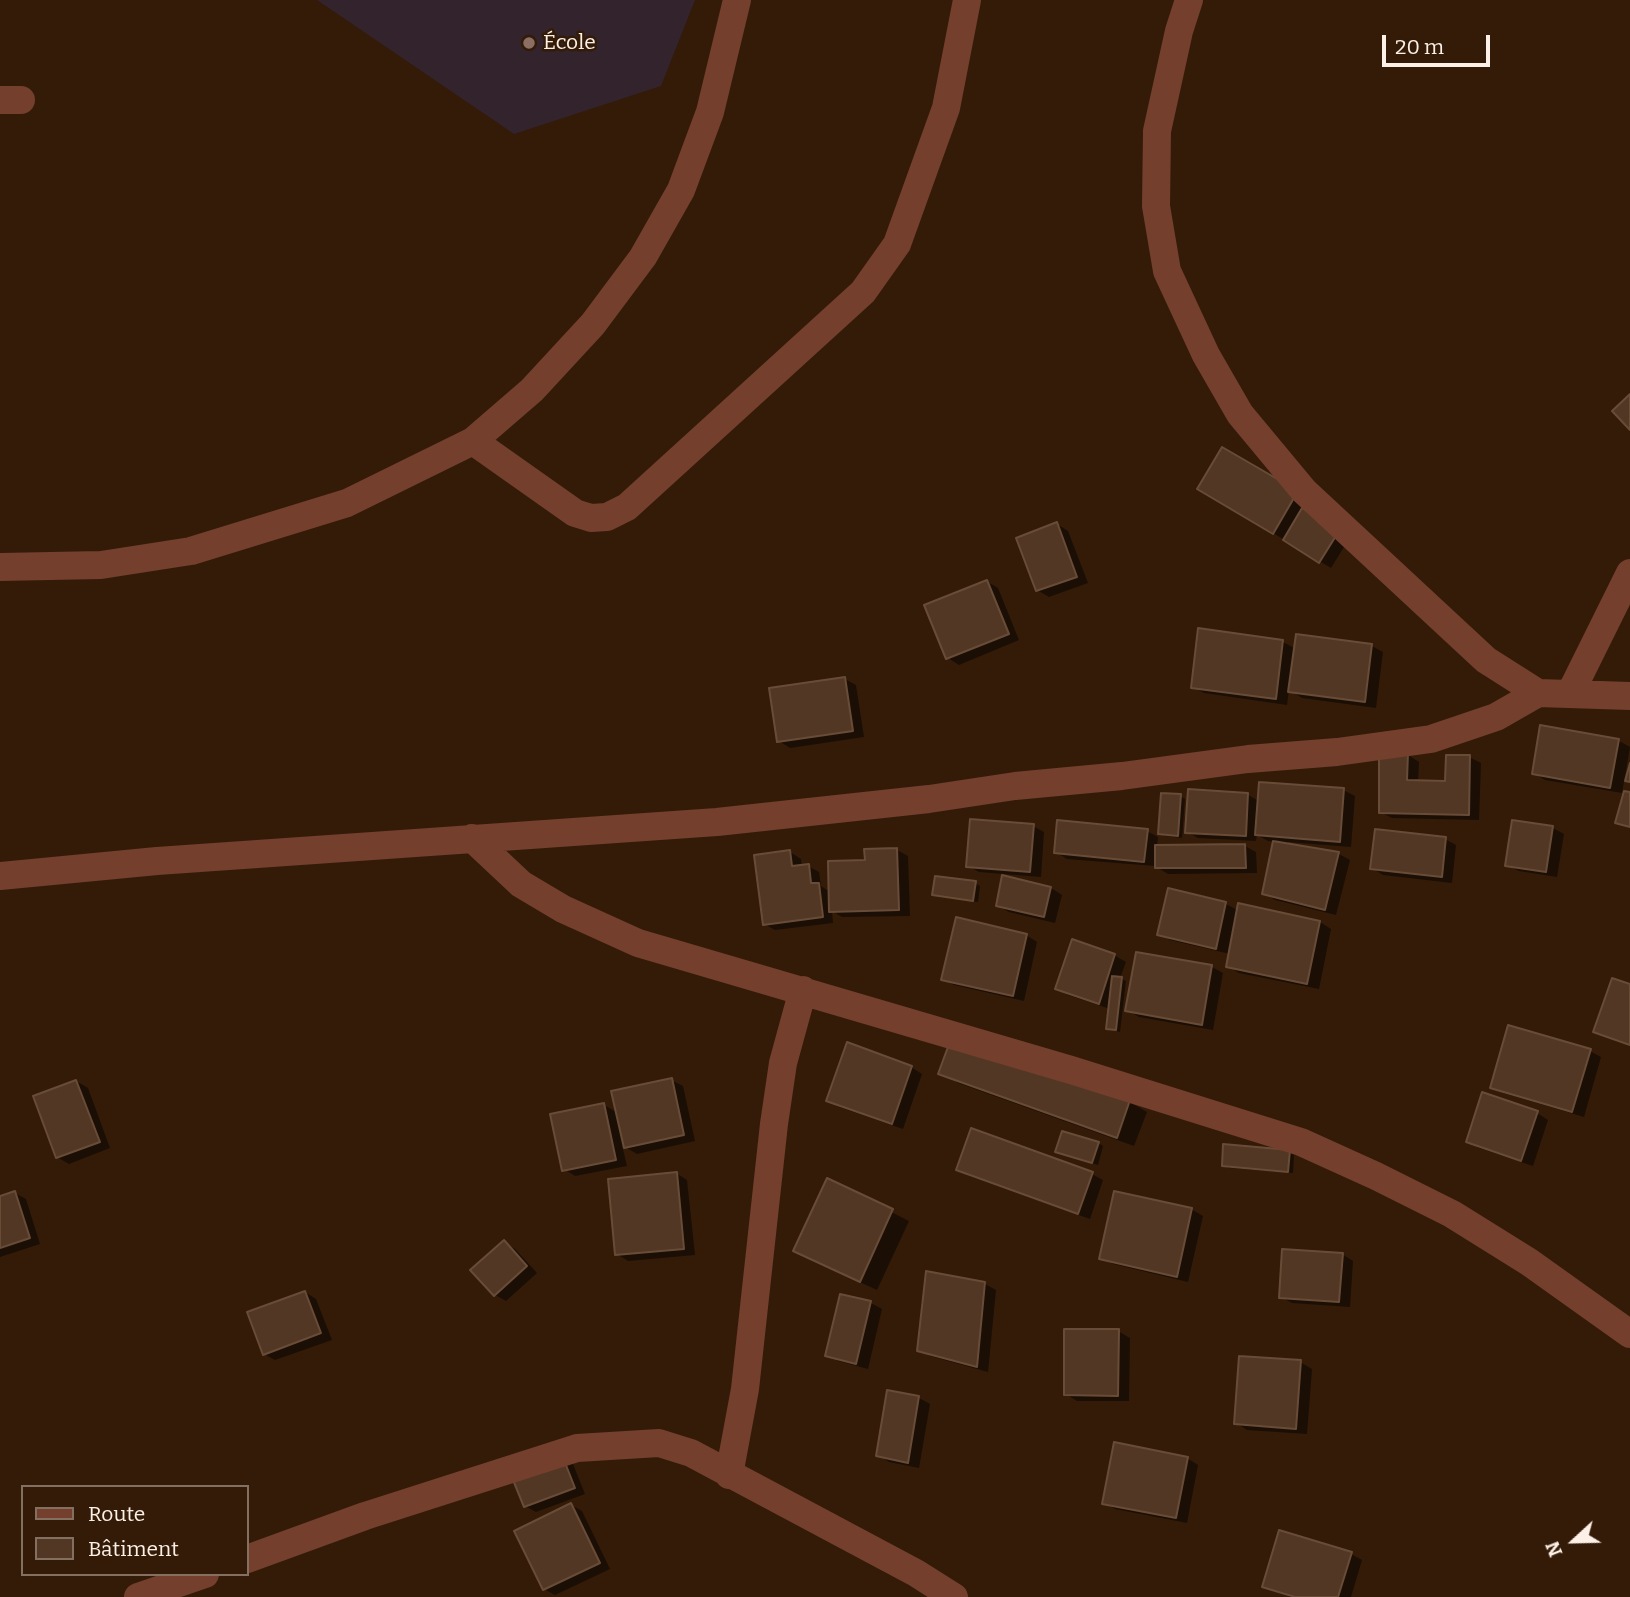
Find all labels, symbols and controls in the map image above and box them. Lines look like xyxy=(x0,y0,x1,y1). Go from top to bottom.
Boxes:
scale bar xyxy=(1385,21,1494,65)
place label: École xyxy=(543,30,596,56)
text: 20 m xyxy=(1395,34,1444,60)
marker: École xyxy=(521,35,537,51)
legend xyxy=(21,1485,248,1576)
text: Route xyxy=(88,1501,145,1527)
north arrow xyxy=(1539,1506,1609,1576)
text: Bâtiment xyxy=(88,1536,179,1562)
text: N xyxy=(1541,1538,1567,1560)

